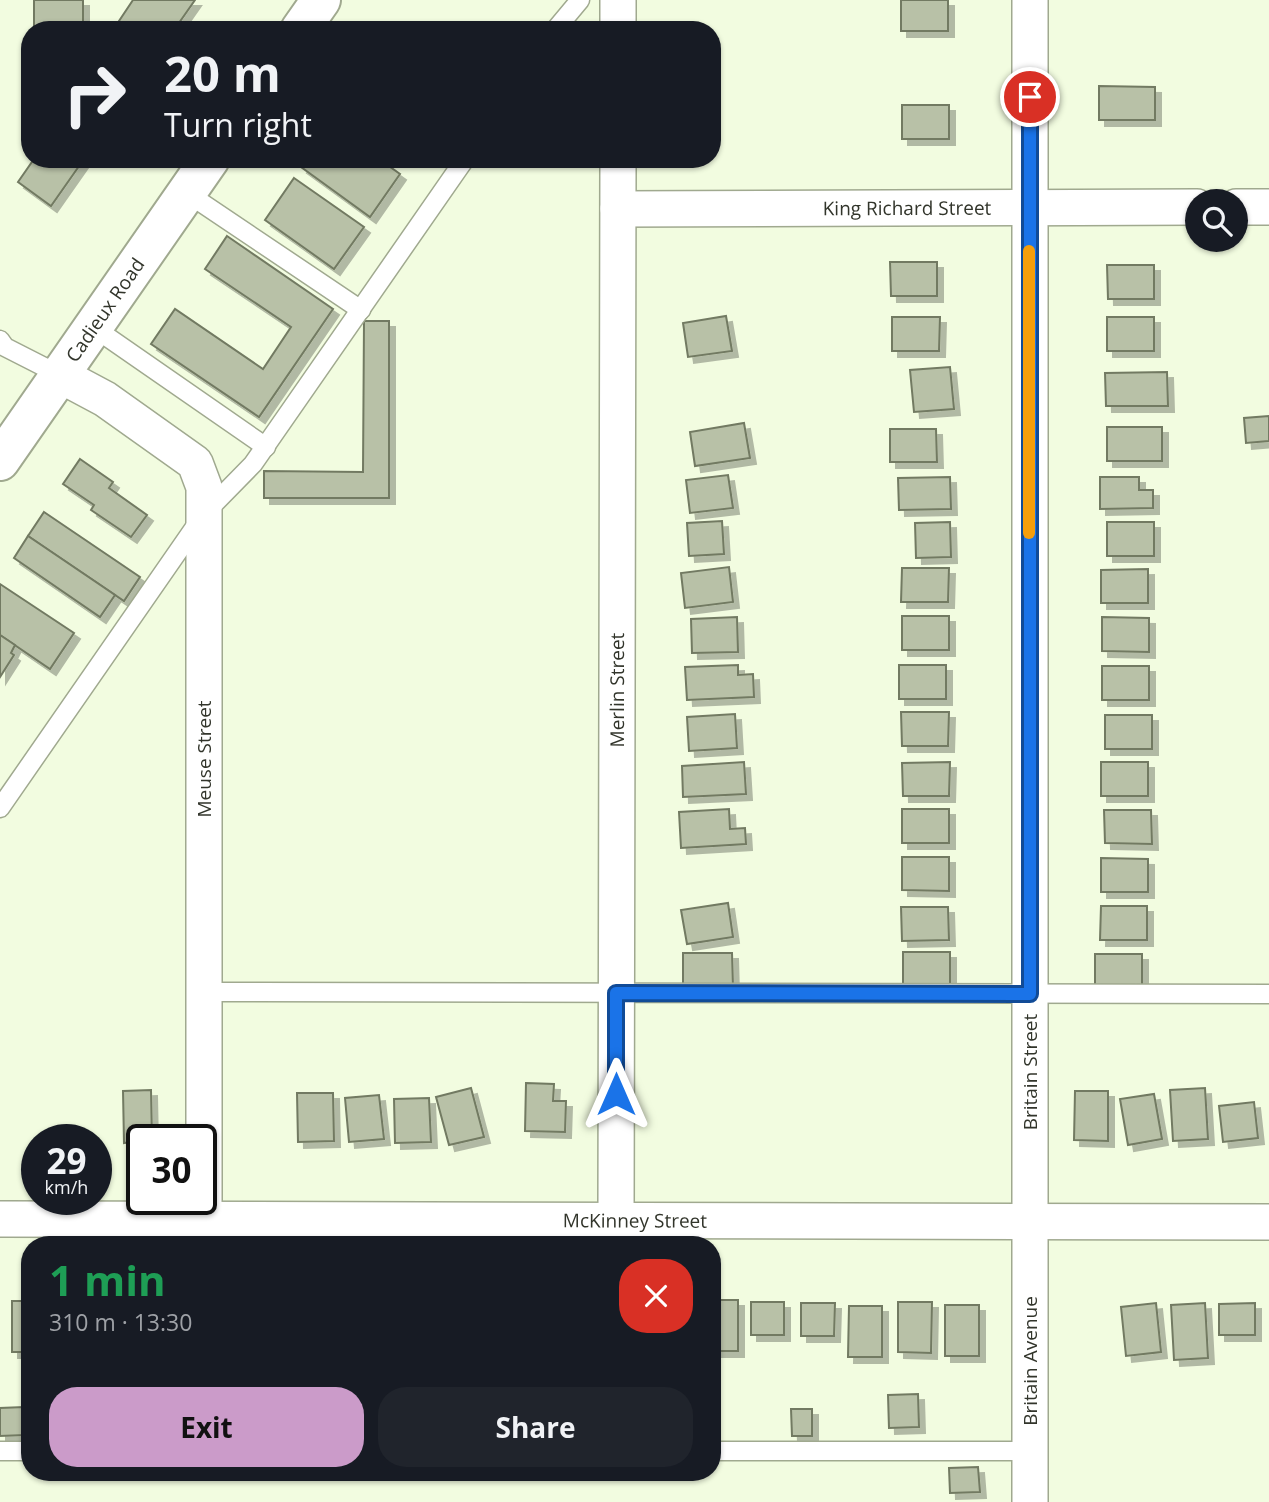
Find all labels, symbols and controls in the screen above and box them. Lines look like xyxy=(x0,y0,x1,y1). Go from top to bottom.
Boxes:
text: 20 m xyxy=(164,40,281,106)
icon: right xyxy=(49,49,140,140)
pin xyxy=(1000,67,1060,127)
icon: arrive xyxy=(1011,78,1049,116)
text: Turn right xyxy=(164,103,312,146)
map controls xyxy=(1185,189,1248,252)
button: search xyxy=(1185,189,1248,252)
street label: King Richard Street xyxy=(823,195,992,221)
street label: Cadieux Road xyxy=(60,253,150,367)
street label: Merlin Street xyxy=(604,632,630,747)
street label: Meuse Street xyxy=(191,700,217,818)
street label: Britain Street xyxy=(1017,1013,1043,1130)
position arrow xyxy=(579,1057,653,1131)
speed limit sign: 30 xyxy=(126,1124,217,1215)
text: 29 xyxy=(46,1137,87,1184)
text: km/h xyxy=(45,1175,88,1199)
street label: McKinney Street xyxy=(563,1207,707,1234)
text: 1 min xyxy=(49,1251,166,1308)
button: close xyxy=(619,1259,693,1333)
street label: Britain Avenue xyxy=(1017,1296,1043,1426)
text: 310 m · 13:30 xyxy=(49,1306,192,1338)
button: Exit xyxy=(49,1387,364,1467)
button: Share xyxy=(378,1387,693,1467)

